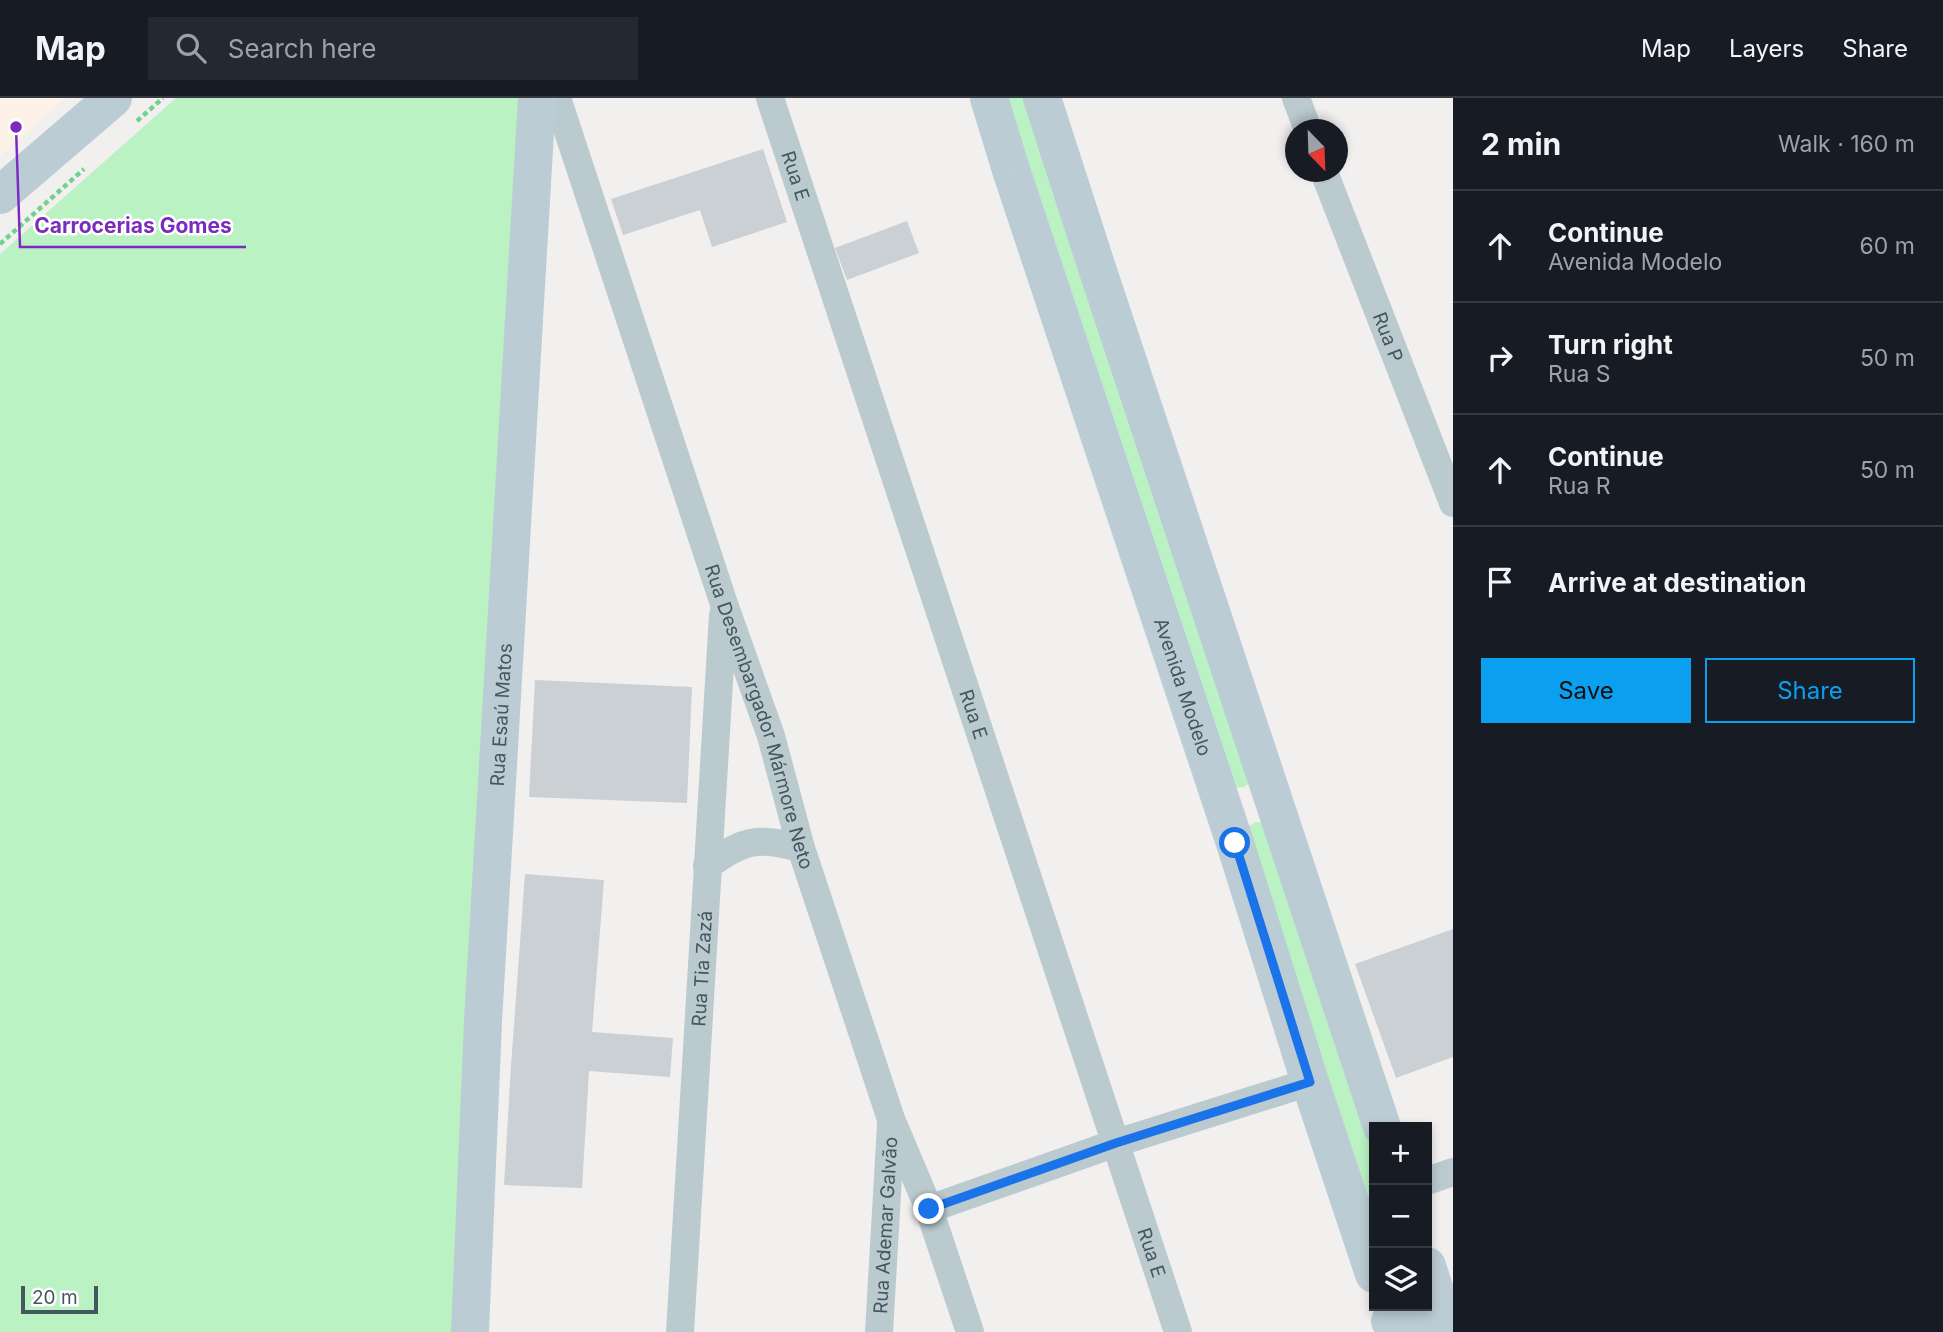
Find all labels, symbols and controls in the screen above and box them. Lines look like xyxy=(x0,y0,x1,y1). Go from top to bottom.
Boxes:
search box xyxy=(148,17,638,80)
text: Map xyxy=(35,28,106,68)
icon: search xyxy=(172,29,210,67)
text: Search here xyxy=(228,33,376,64)
text: Map xyxy=(1641,34,1691,63)
text: Layers xyxy=(1729,34,1804,63)
text: Share xyxy=(1842,34,1908,63)
north arrow xyxy=(1285,119,1348,182)
text: 2 min xyxy=(1481,126,1561,162)
text: Walk · 160 m xyxy=(1778,130,1915,158)
street label: Rua E xyxy=(776,148,814,204)
callout: Carrocerias Gomes xyxy=(20,205,246,247)
text: Carrocerias Gomes xyxy=(34,213,232,238)
text: Continue xyxy=(1548,217,1664,248)
icon: ahead xyxy=(1481,227,1519,265)
text: 60 m xyxy=(1860,232,1915,260)
text: Avenida Modelo xyxy=(1548,248,1722,276)
street label: Rua P xyxy=(1368,309,1408,365)
text: Turn right xyxy=(1548,329,1673,360)
icon: right xyxy=(1481,339,1519,377)
text: 50 m xyxy=(1860,344,1915,372)
text: Rua S xyxy=(1548,360,1611,388)
text: Continue xyxy=(1548,441,1664,472)
icon: ahead xyxy=(1481,451,1519,489)
text: 50 m xyxy=(1860,456,1915,484)
text: Rua R xyxy=(1548,472,1611,500)
street label: Rua Desembargador Mármore Neto xyxy=(700,561,818,872)
icon: arrive xyxy=(1481,563,1519,601)
text: Arrive at destination xyxy=(1548,567,1807,598)
street label: Avenida Modelo xyxy=(1149,615,1216,759)
street label: Rua Esaú Matos xyxy=(486,643,517,787)
button: Save xyxy=(1481,658,1691,723)
button: Share xyxy=(1705,658,1915,723)
street label: Rua E xyxy=(954,687,992,742)
route start xyxy=(1219,827,1250,858)
street label: Rua Tia Zazá xyxy=(687,910,717,1027)
map controls xyxy=(1369,1122,1432,1311)
button: + xyxy=(1369,1122,1432,1185)
street label: Rua Ademar Galvão xyxy=(869,1136,902,1314)
button: − xyxy=(1369,1185,1432,1248)
route end xyxy=(913,1193,944,1224)
street label: Rua E xyxy=(1132,1225,1170,1280)
button: layers xyxy=(1369,1248,1432,1311)
scale bar xyxy=(21,1283,98,1315)
text: 20 m xyxy=(32,1286,78,1309)

